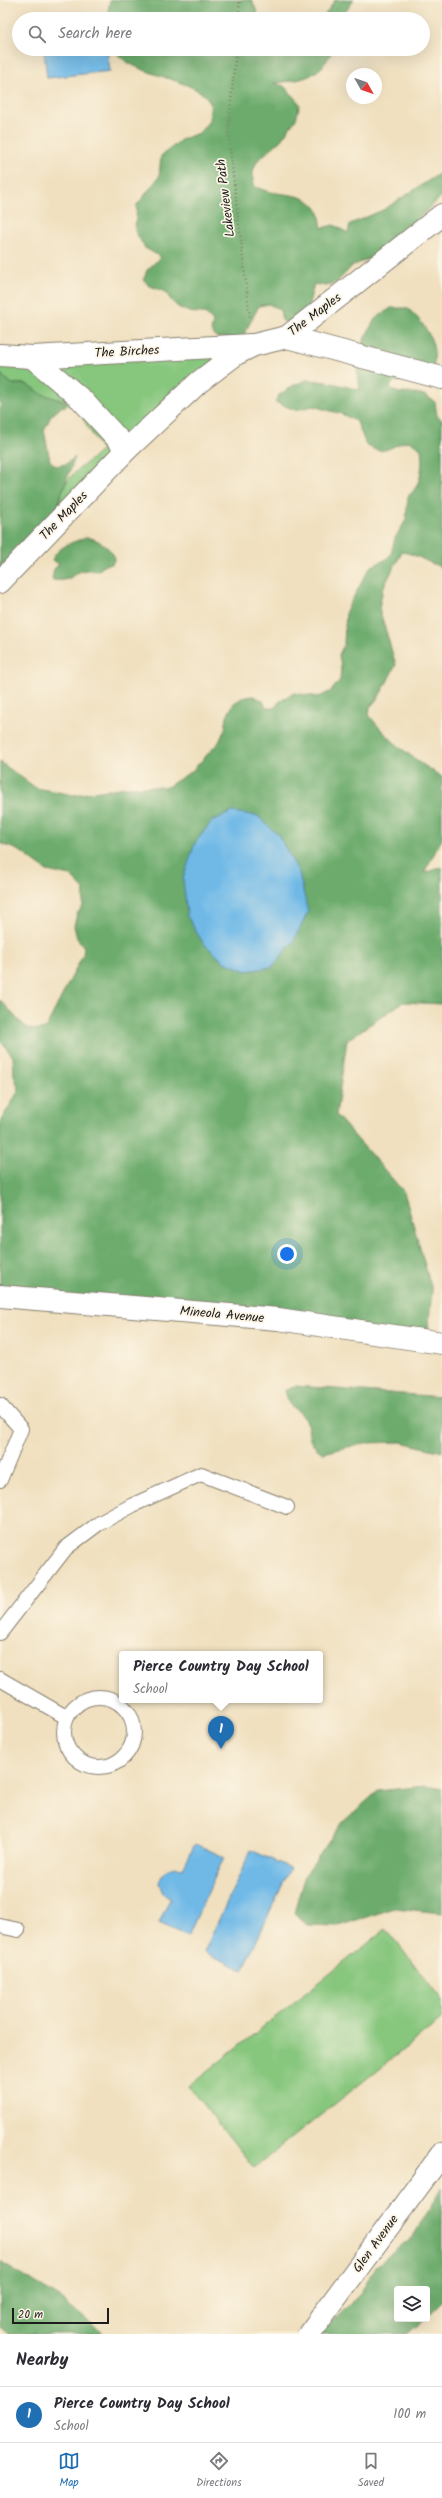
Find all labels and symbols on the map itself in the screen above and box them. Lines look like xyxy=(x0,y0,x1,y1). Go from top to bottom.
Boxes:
north arrow xyxy=(346,68,382,104)
street label: Lakeview Path xyxy=(211,158,241,238)
street label: The Maples xyxy=(284,288,346,342)
street label: The Birches xyxy=(94,340,160,364)
street label: The Maples xyxy=(35,486,93,546)
your location xyxy=(277,1244,297,1264)
street label: Mineola Avenue xyxy=(179,1301,265,1329)
pin: 1 xyxy=(208,1716,234,1749)
street label: Glen Avenue xyxy=(348,2210,404,2277)
scale bar xyxy=(12,2306,109,2325)

